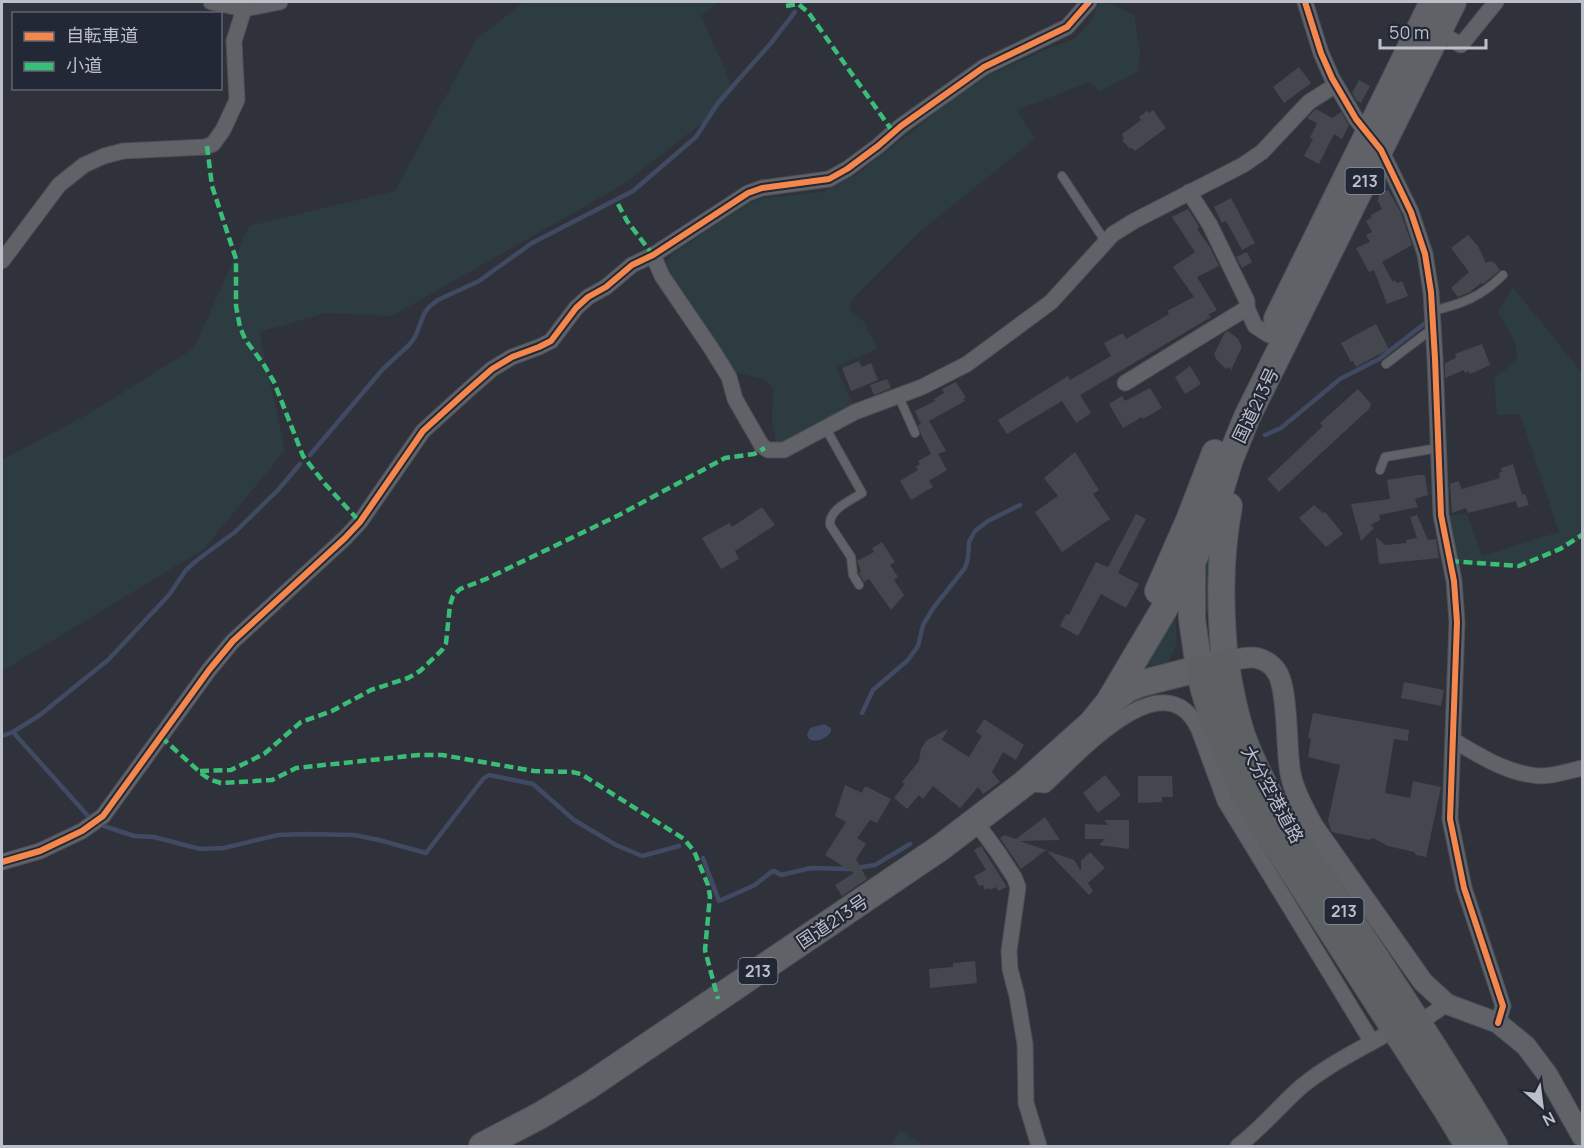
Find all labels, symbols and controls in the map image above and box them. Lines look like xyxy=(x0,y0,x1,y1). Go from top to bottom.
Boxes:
legend xyxy=(12,12,222,90)
scale bar xyxy=(1380,12,1486,50)
text: 50 m xyxy=(1389,20,1429,44)
text: 自転車道 xyxy=(66,23,138,47)
text: 小道 xyxy=(66,53,102,77)
road number: 213 xyxy=(1346,168,1384,194)
street label: 国道213号 xyxy=(1226,363,1284,447)
street label: 大分空港道路 xyxy=(1236,741,1310,847)
street label: 国道213号 xyxy=(792,888,872,954)
road number: 213 xyxy=(1324,898,1364,924)
road number: 213 xyxy=(738,958,777,984)
north arrow xyxy=(1512,1076,1572,1136)
text: N xyxy=(1539,1107,1559,1132)

